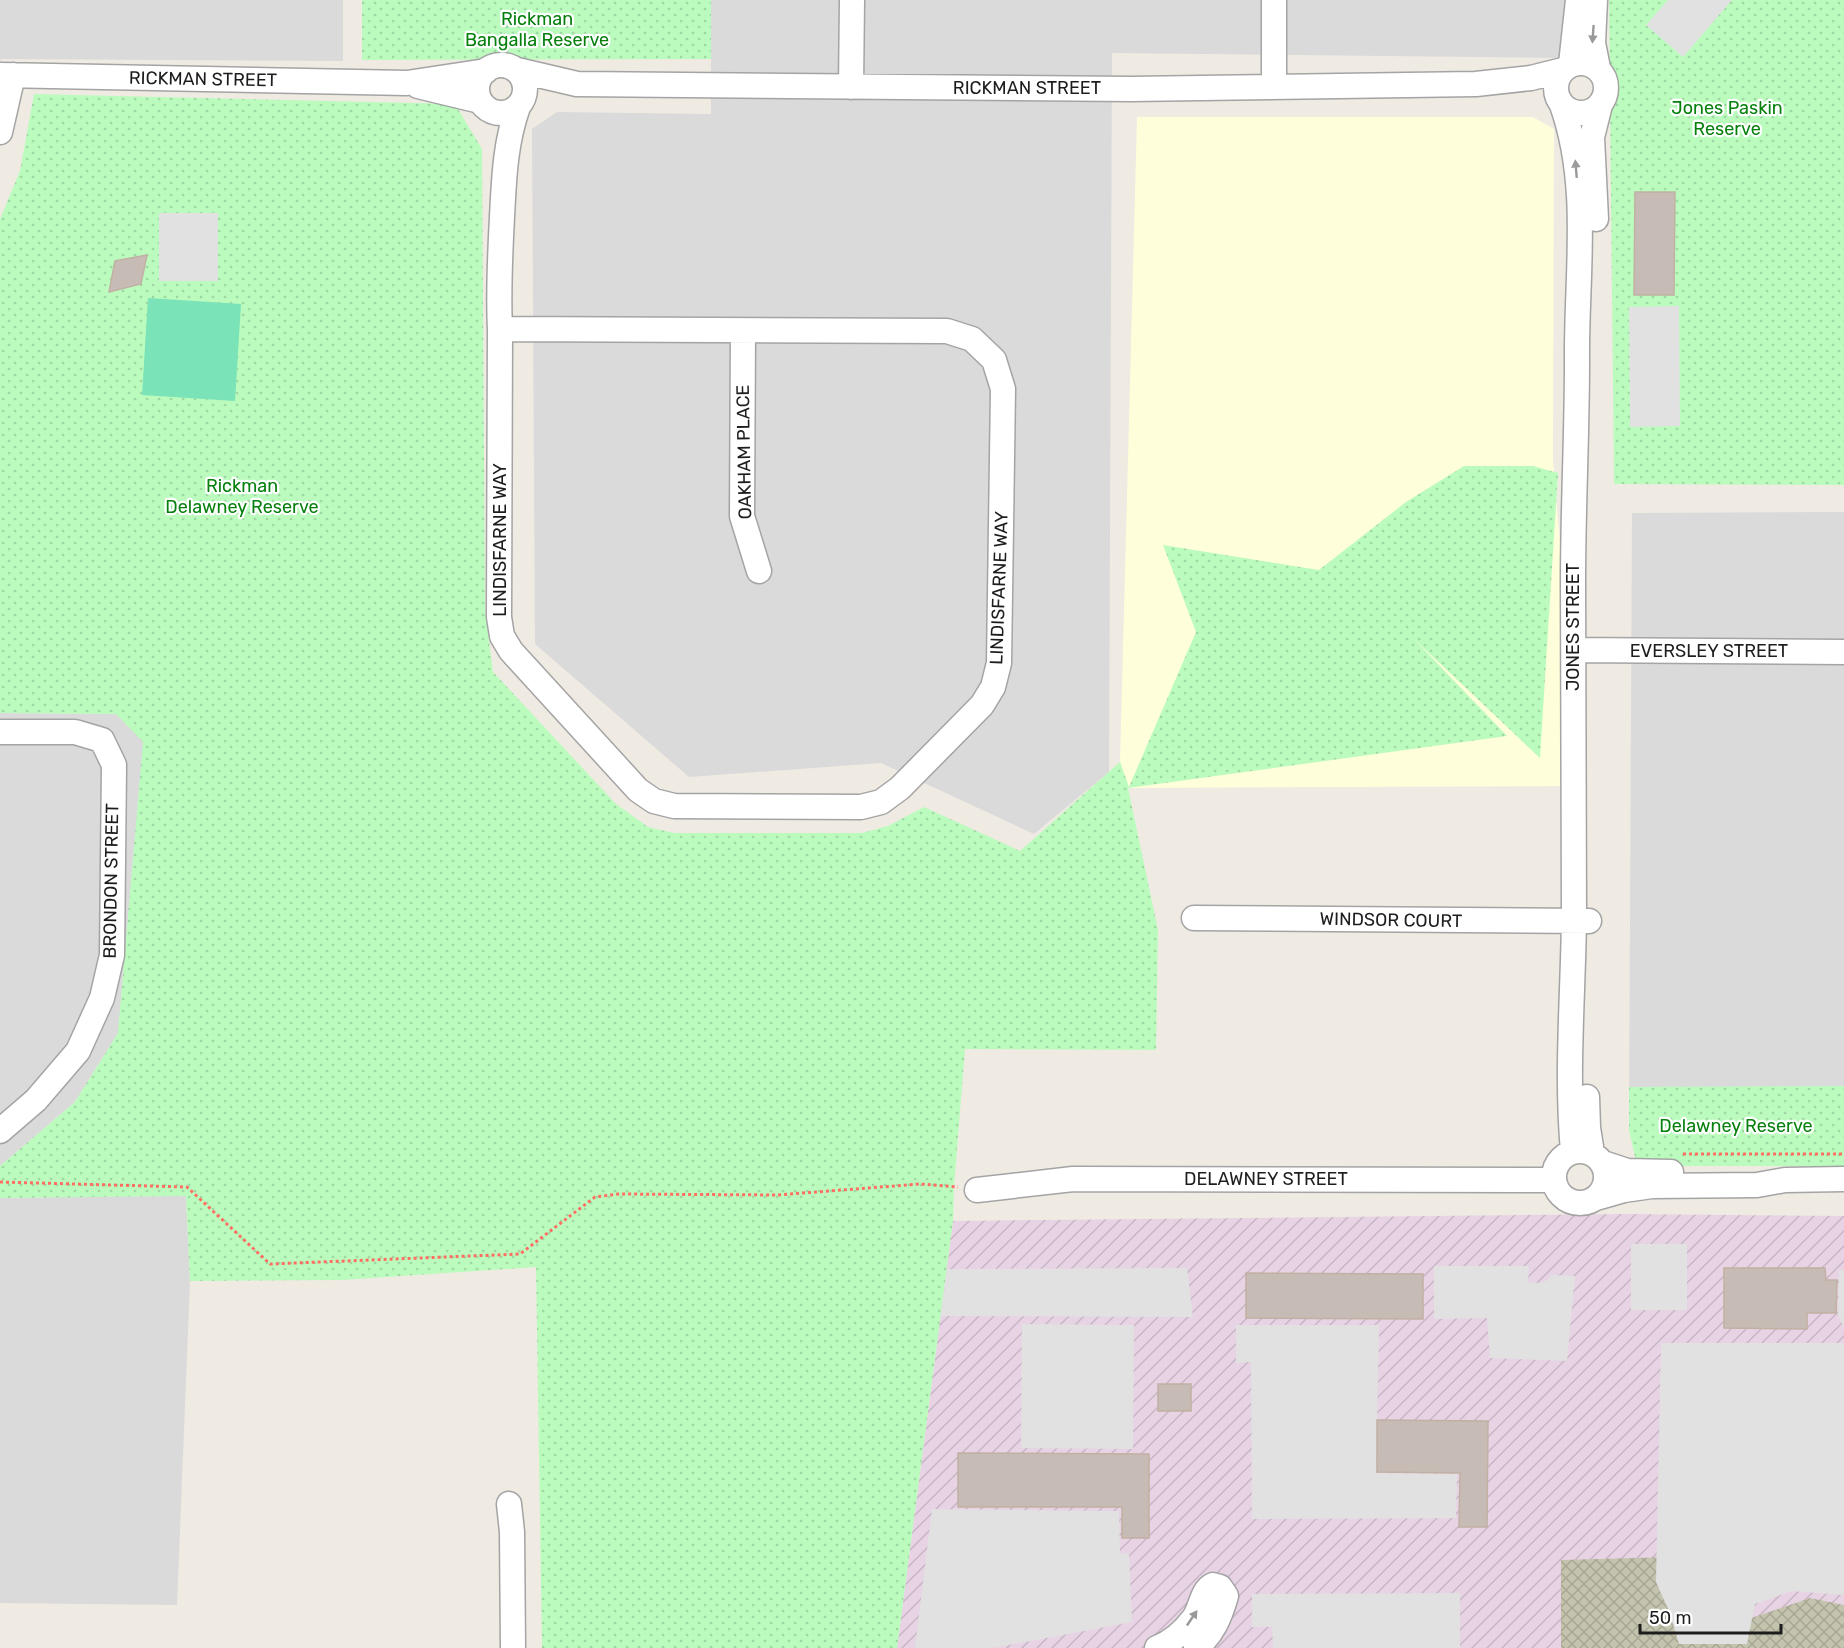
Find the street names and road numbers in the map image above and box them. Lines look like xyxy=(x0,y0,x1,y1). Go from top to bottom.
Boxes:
street label: RICKMAN STREET xyxy=(129,67,277,91)
street label: RICKMAN STREET xyxy=(953,77,1101,99)
street label: OAKHAM PLACE xyxy=(732,384,756,520)
street label: LINDISFARNE WAY xyxy=(489,463,511,617)
street label: LINDISFARNE WAY xyxy=(985,511,1013,665)
street label: JONES STREET xyxy=(1562,563,1584,691)
street label: EVERSLEY STREET xyxy=(1630,640,1788,662)
street label: BRONDON STREET xyxy=(99,803,123,959)
street label: WINDSOR COURT xyxy=(1319,908,1463,932)
street label: DELAWNEY STREET xyxy=(1184,1168,1348,1190)

